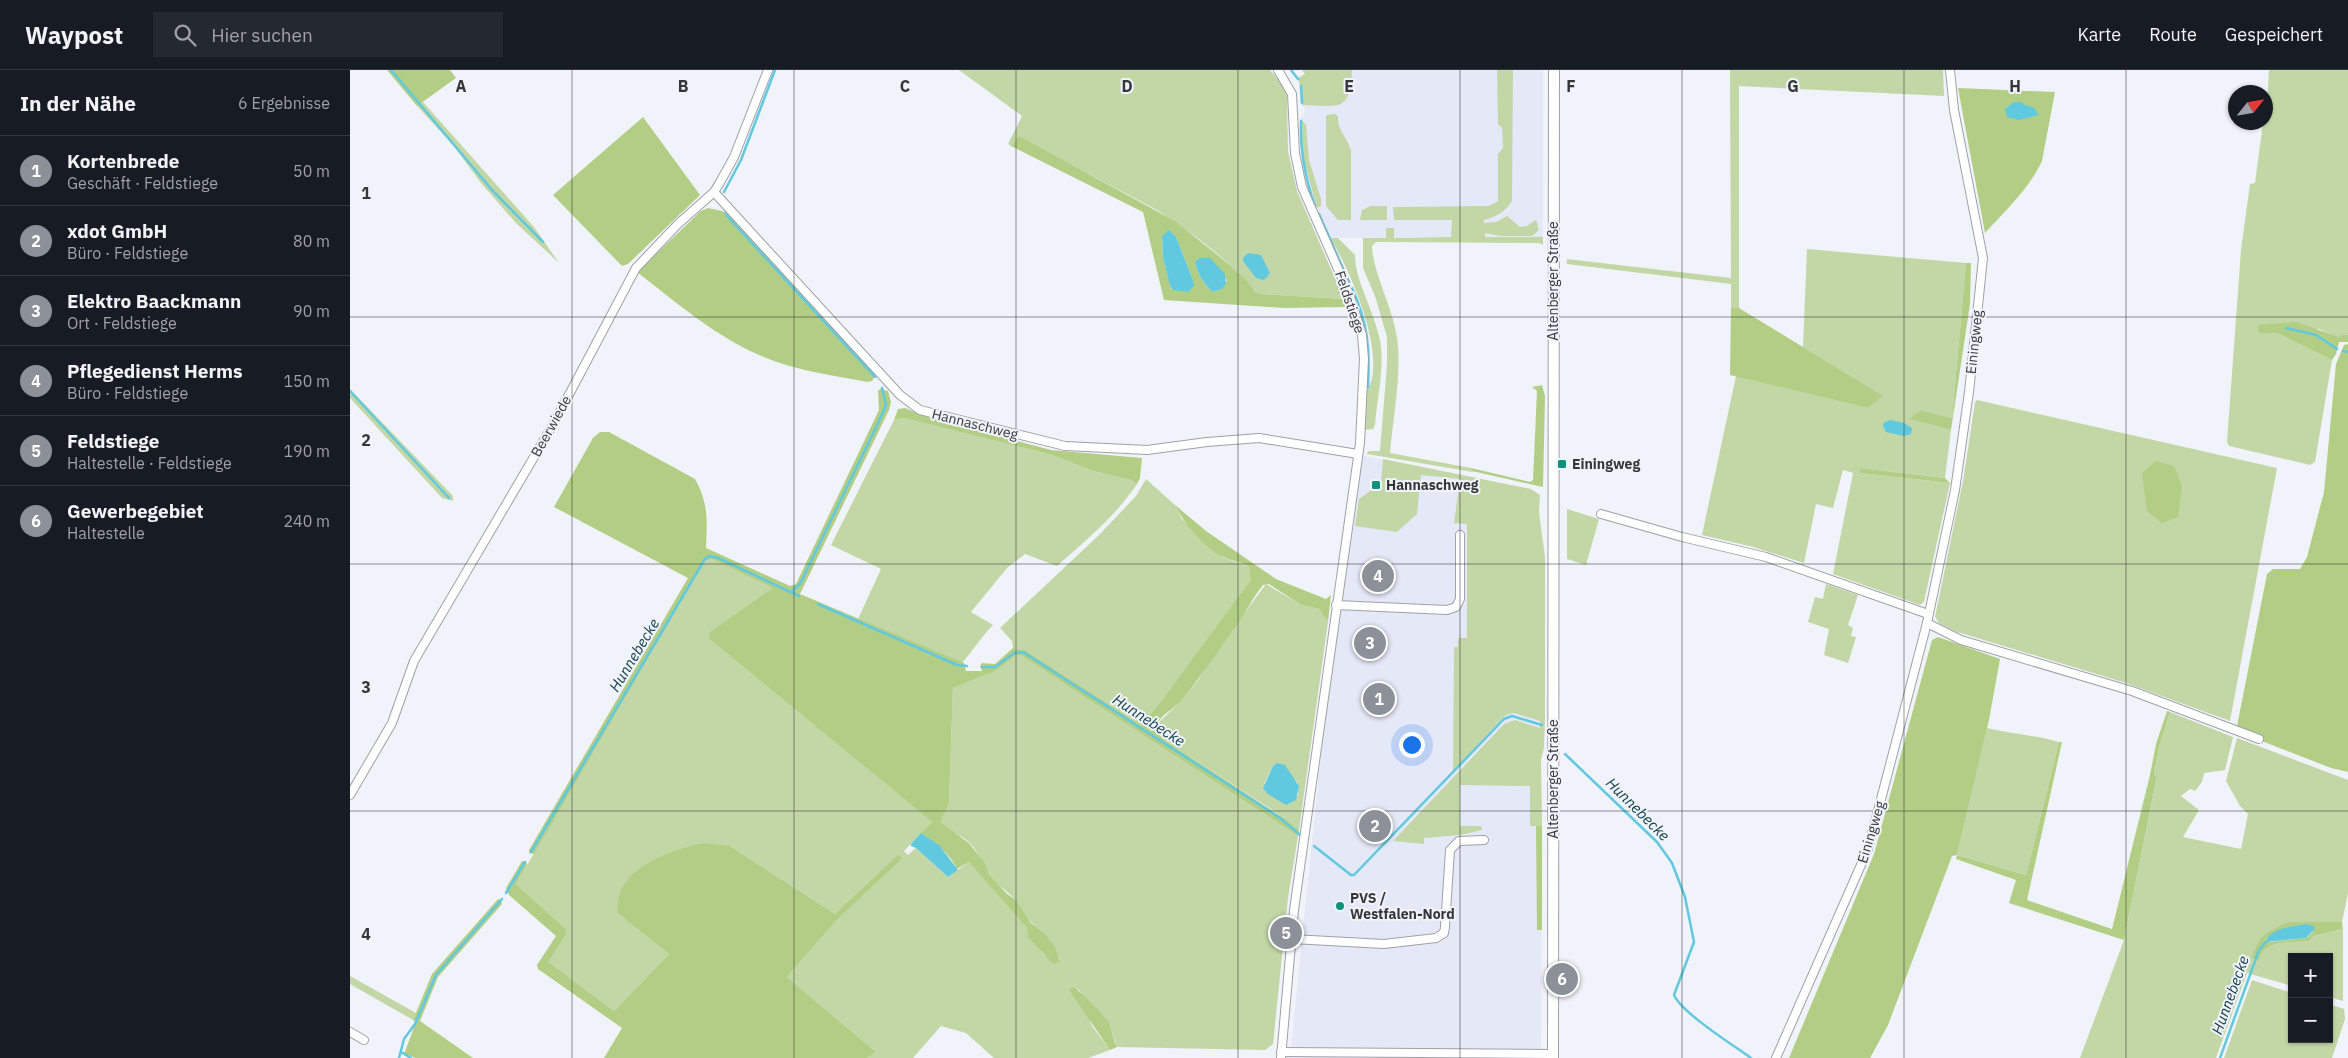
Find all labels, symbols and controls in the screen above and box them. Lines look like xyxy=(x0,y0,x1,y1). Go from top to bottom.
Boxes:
search box xyxy=(153,12,503,57)
text: Waypost xyxy=(25,19,123,51)
icon: search xyxy=(171,21,199,49)
text: Hier suchen xyxy=(211,23,313,47)
text: Karte xyxy=(2078,23,2121,46)
text: Route xyxy=(2149,23,2197,46)
text: Gespeichert xyxy=(2225,23,2323,46)
text: A xyxy=(456,76,467,96)
text: B xyxy=(678,76,689,96)
text: C xyxy=(900,76,910,96)
text: D xyxy=(1121,76,1133,96)
text: E xyxy=(1344,76,1354,96)
text: F xyxy=(1566,76,1576,96)
text: G xyxy=(1787,76,1799,96)
text: H xyxy=(2009,76,2021,96)
north arrow xyxy=(2228,85,2273,130)
text: In der Nähe xyxy=(20,89,136,117)
text: 6 Ergebnisse xyxy=(238,93,330,113)
text: Kortenbrede xyxy=(67,149,179,173)
text: 1 xyxy=(31,161,41,181)
text: 50 m xyxy=(293,161,330,181)
text: Geschäft · Feldstiege xyxy=(67,173,218,193)
text: 1 xyxy=(361,183,371,203)
text: xdot GmbH xyxy=(67,219,167,243)
street label: Altenberger Straße xyxy=(1544,221,1562,341)
text: 2 xyxy=(31,231,41,251)
text: 80 m xyxy=(293,231,330,251)
text: Büro · Feldstiege xyxy=(67,243,188,263)
street label: Feldstiege xyxy=(1331,268,1369,336)
text: Elektro Baackmann xyxy=(67,289,241,313)
text: 3 xyxy=(31,301,41,321)
text: 90 m xyxy=(293,301,330,321)
street label: Einingweg xyxy=(1962,308,1986,375)
text: Ort · Feldstiege xyxy=(67,313,177,333)
text: Pflegedienst Herms xyxy=(67,359,243,383)
text: 4 xyxy=(31,371,41,391)
text: 150 m xyxy=(283,371,330,391)
text: Büro · Feldstiege xyxy=(67,383,188,403)
street label: Beerwiede xyxy=(527,392,575,460)
street label: Hannaschweg xyxy=(930,405,1021,444)
text: Feldstiege xyxy=(67,429,159,453)
text: 2 xyxy=(361,430,371,450)
text: 5 xyxy=(31,441,41,461)
text: 190 m xyxy=(283,441,330,461)
text: Haltestelle · Feldstiege xyxy=(67,453,232,473)
place label: Einingweg xyxy=(1572,455,1640,473)
marker: Einingweg xyxy=(1556,458,1568,470)
place label: Hannaschweg xyxy=(1386,476,1479,494)
marker: Hannaschweg xyxy=(1370,479,1382,491)
text: Gewerbegebiet xyxy=(67,499,204,523)
text: 6 xyxy=(31,511,41,531)
text: 240 m xyxy=(283,511,330,531)
text: Haltestelle xyxy=(67,523,145,543)
pin: 4 xyxy=(1362,557,1394,595)
water label: Hunnebecke xyxy=(605,615,663,695)
pin: 3 xyxy=(1354,624,1386,662)
text: 3 xyxy=(361,677,371,697)
pin: 1 xyxy=(1363,680,1395,718)
water label: Hunnebecke xyxy=(1109,690,1189,750)
street label: Altenberger Straße xyxy=(1544,719,1562,839)
your location xyxy=(1399,732,1425,758)
water label: Hunnebecke xyxy=(1602,773,1674,845)
street label: Einingweg xyxy=(1853,798,1889,865)
pin: 2 xyxy=(1359,807,1391,845)
place label: PVS / Westfalen-Nord xyxy=(1350,889,1455,923)
marker: PVS / Westfalen-Nord xyxy=(1334,900,1346,912)
pin: 5 xyxy=(1270,914,1302,952)
text: 4 xyxy=(361,924,371,944)
water label: Hunnebecke xyxy=(2207,953,2253,1037)
map controls xyxy=(2288,953,2333,1043)
button: + xyxy=(2288,953,2333,998)
pin: 6 xyxy=(1546,960,1578,998)
button: − xyxy=(2288,998,2333,1043)

